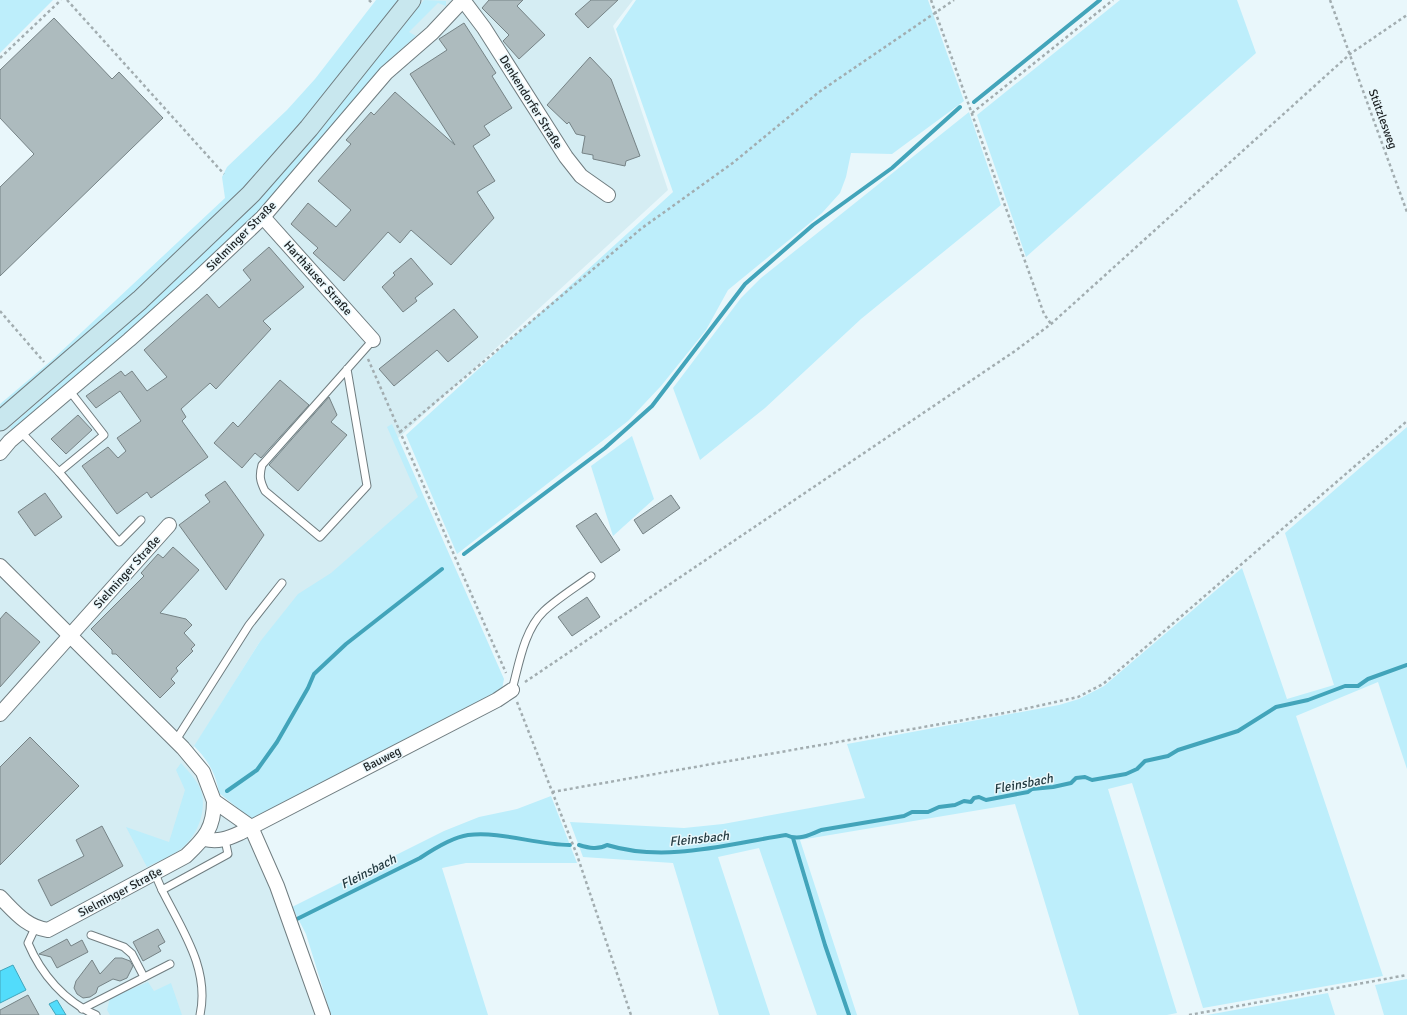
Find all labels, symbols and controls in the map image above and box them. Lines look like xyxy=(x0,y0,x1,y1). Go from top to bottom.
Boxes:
street label: Denkendorfer Straße xyxy=(496,53,566,152)
street label: Stützlesweg xyxy=(1365,87,1400,151)
street label: Sielminger Straße xyxy=(203,198,280,275)
street label: Harthäuser Straße xyxy=(280,238,355,319)
street label: Sielminger Straße xyxy=(91,533,164,612)
street label: Bauweg xyxy=(361,744,404,775)
water label: Fleinsbach xyxy=(992,770,1055,798)
water label: Fleinsbach xyxy=(668,828,731,850)
water label: Fleinsbach xyxy=(338,851,400,893)
street label: Sielminger Straße xyxy=(76,864,165,921)

